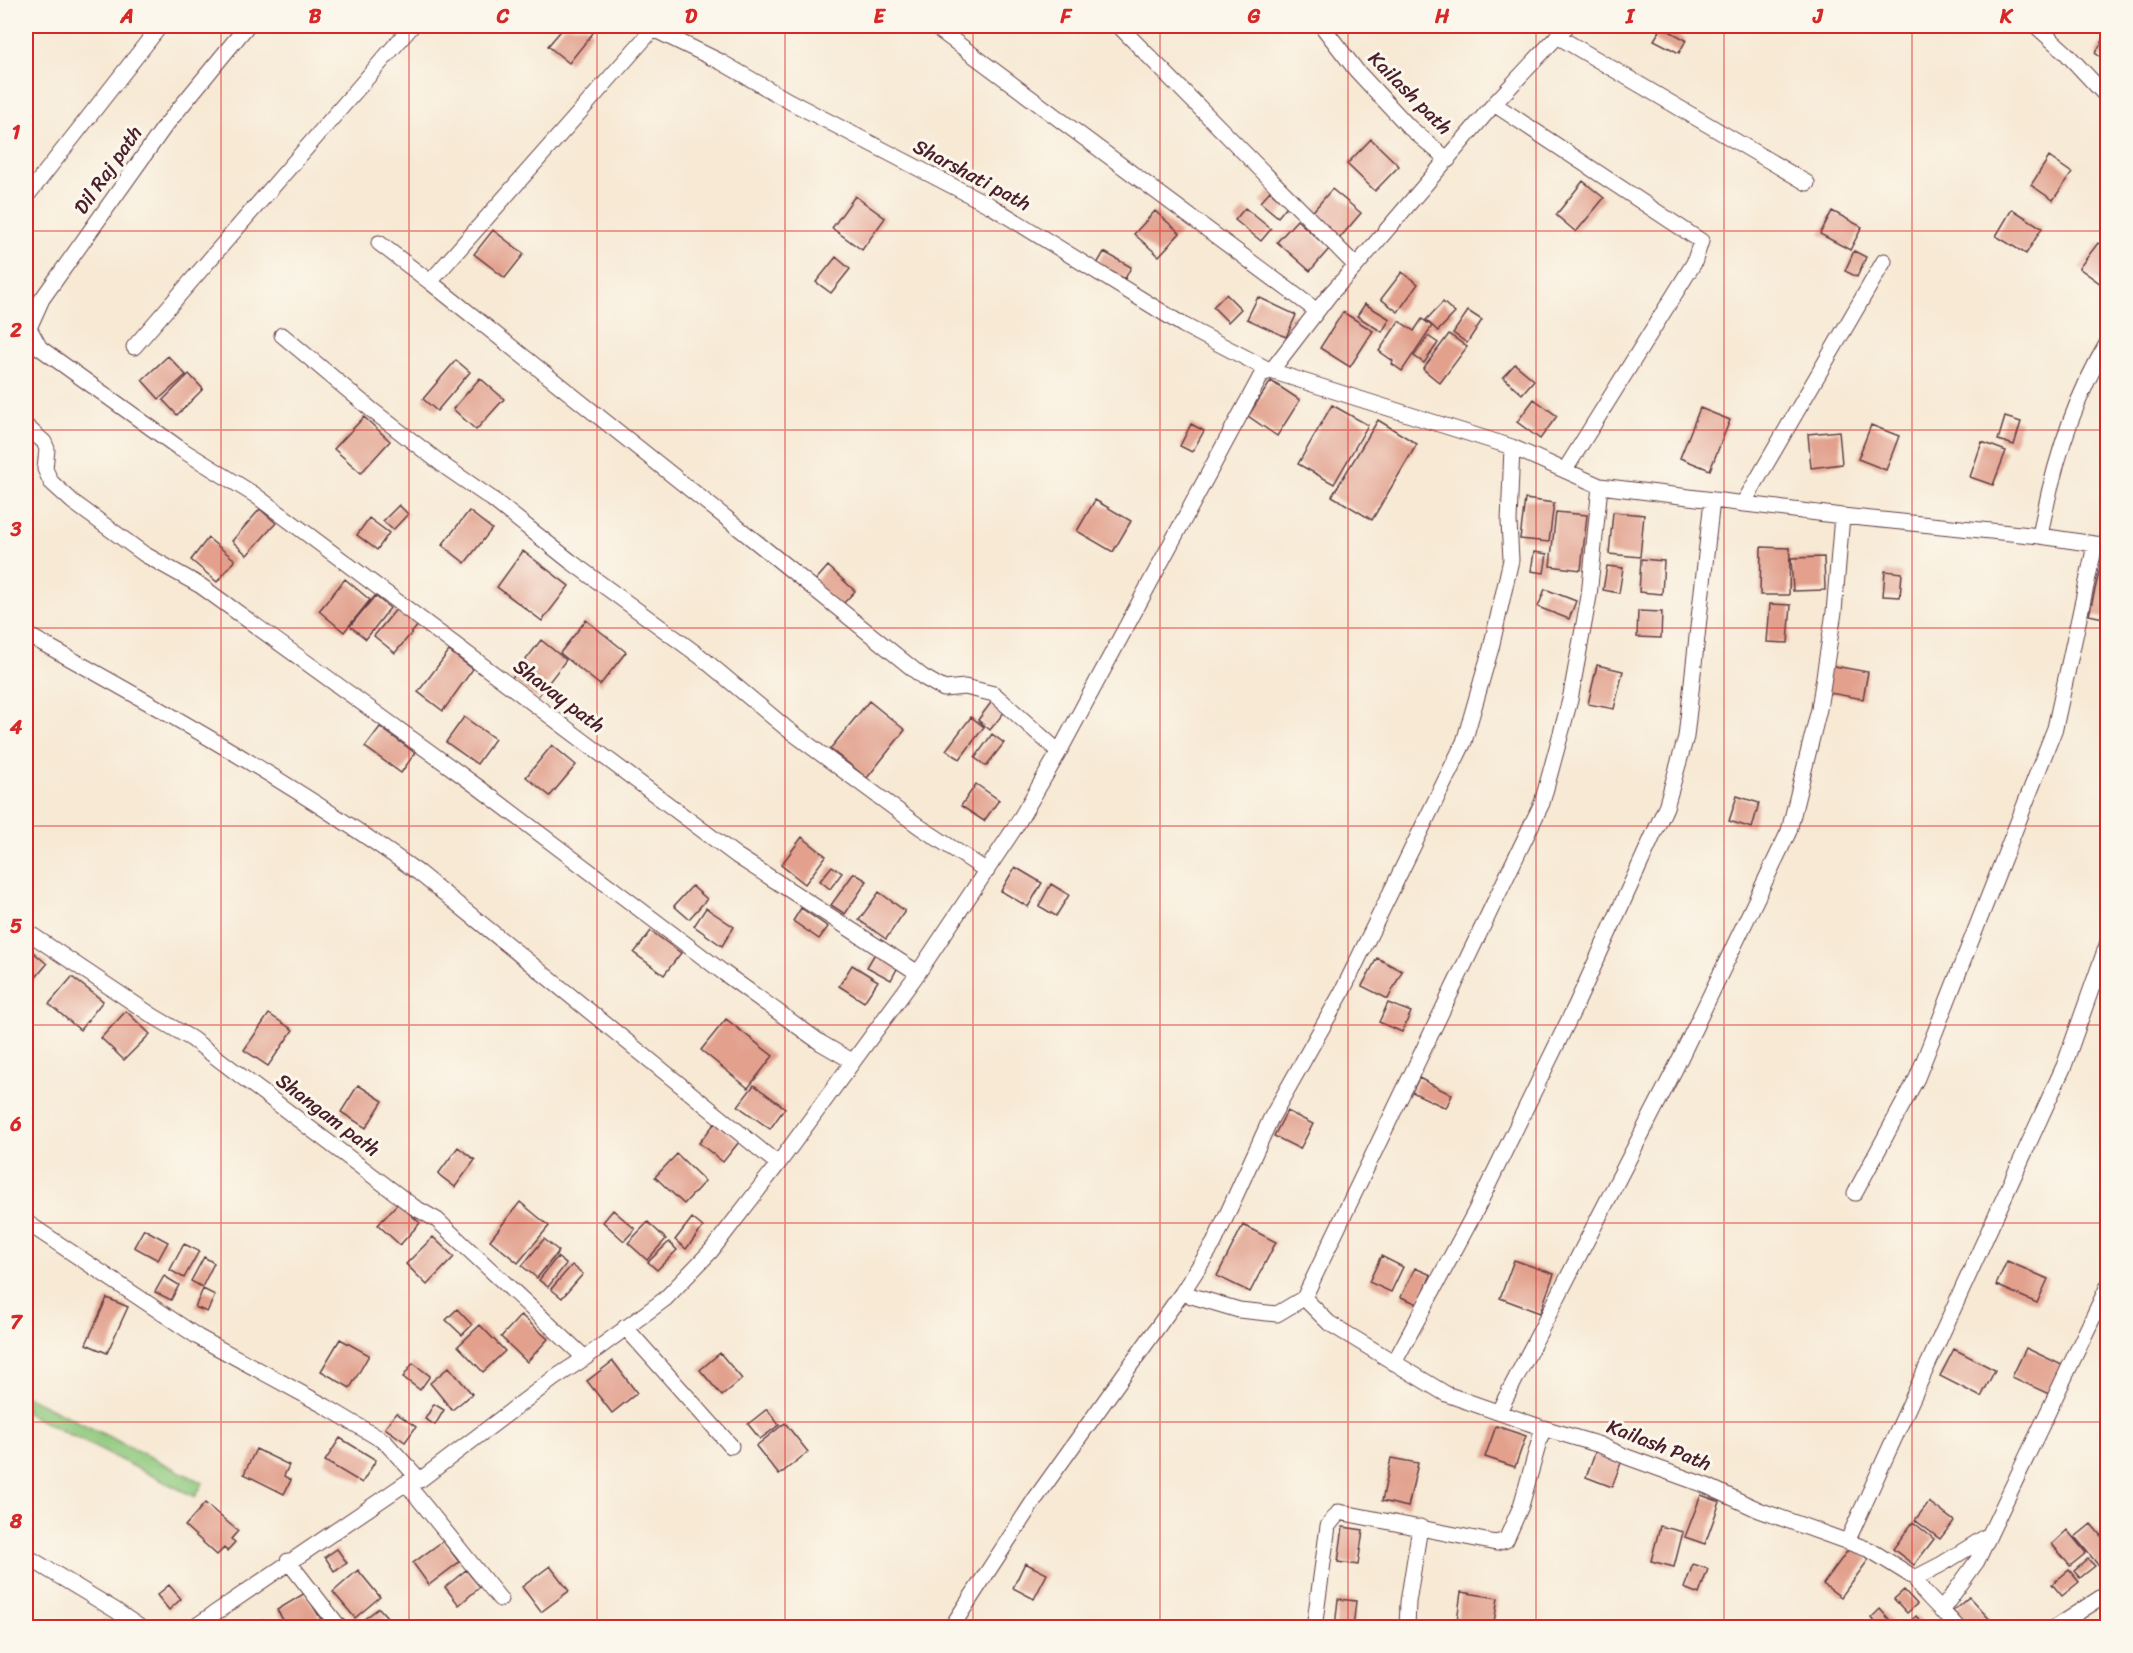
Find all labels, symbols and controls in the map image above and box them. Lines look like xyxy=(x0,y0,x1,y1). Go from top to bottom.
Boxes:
text: A xyxy=(119,0,134,34)
text: B xyxy=(309,0,322,34)
text: C xyxy=(496,0,510,34)
text: D xyxy=(685,0,698,34)
text: E xyxy=(873,0,886,34)
text: F xyxy=(1060,0,1073,34)
text: G xyxy=(1247,0,1261,34)
text: H xyxy=(1434,0,1450,34)
text: I xyxy=(1625,0,1636,34)
text: J xyxy=(1812,0,1824,34)
text: K xyxy=(1999,0,2014,34)
street label: Kailash path xyxy=(1359,42,1461,144)
text: 1 xyxy=(12,115,21,150)
street label: Dil Raj path xyxy=(64,118,152,222)
street label: Sharshati path xyxy=(907,129,1037,221)
text: 2 xyxy=(9,313,22,348)
text: 3 xyxy=(10,512,22,547)
street label: Shavay path xyxy=(505,650,613,742)
text: 4 xyxy=(9,710,23,745)
text: 5 xyxy=(10,909,22,944)
street label: Shangam path xyxy=(268,1064,388,1166)
text: 6 xyxy=(9,1107,22,1142)
text: 7 xyxy=(10,1305,23,1340)
street label: Kailash Path xyxy=(1601,1409,1717,1481)
text: 8 xyxy=(9,1504,23,1539)

